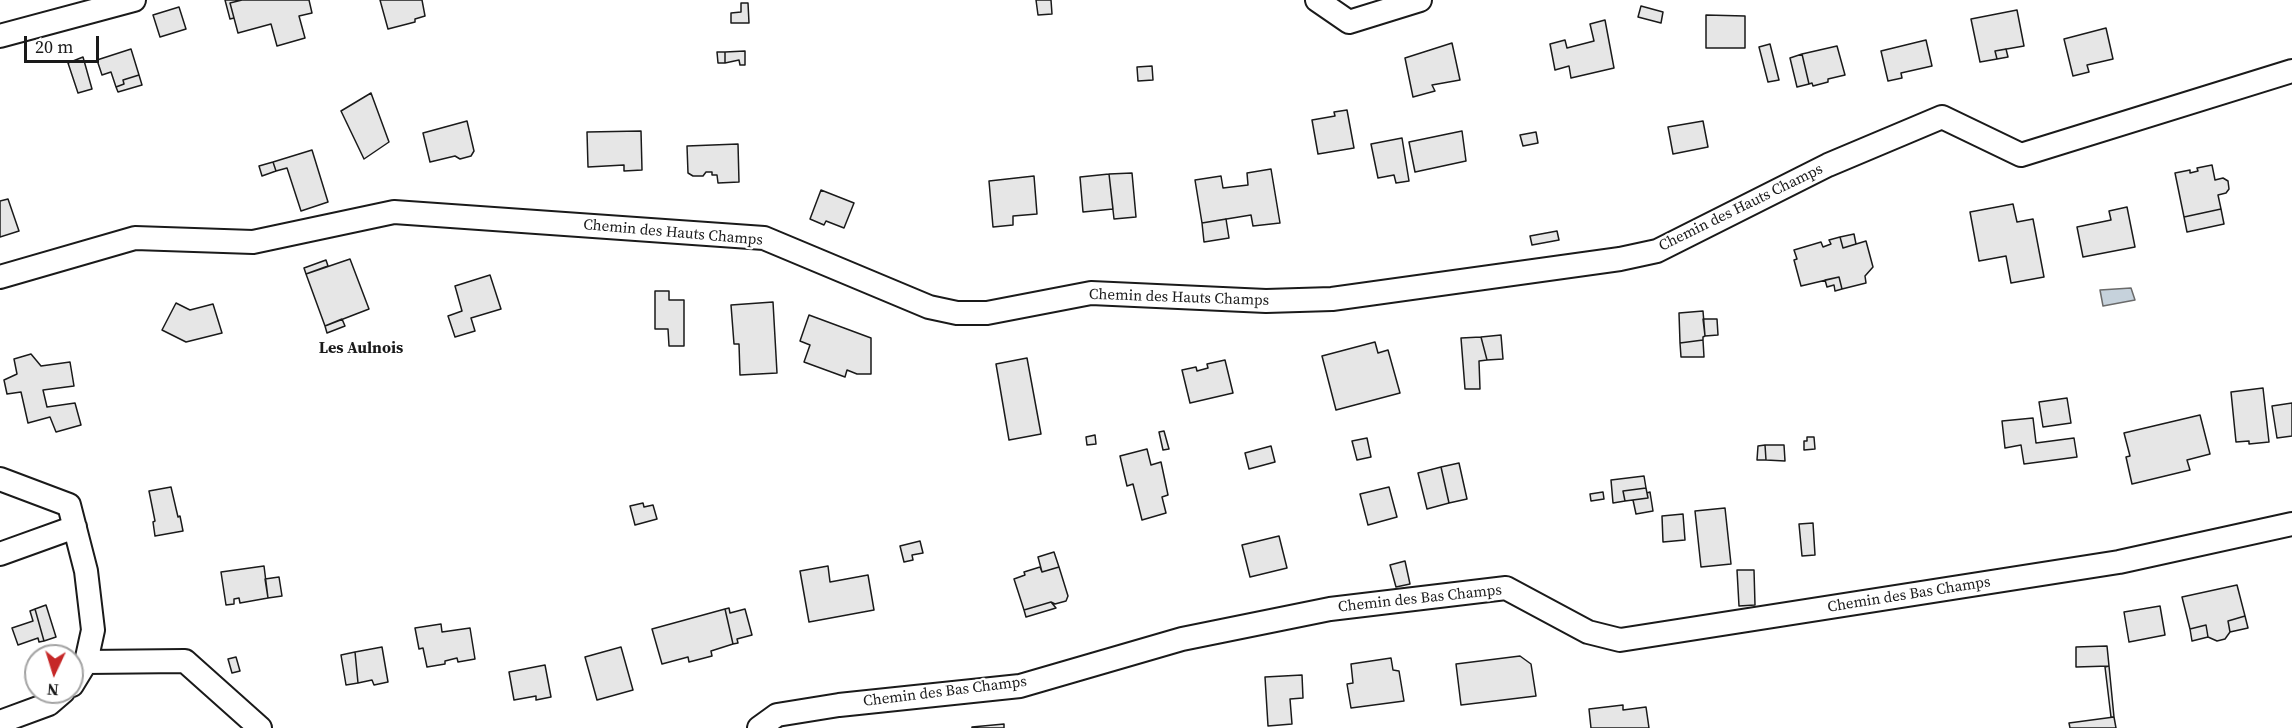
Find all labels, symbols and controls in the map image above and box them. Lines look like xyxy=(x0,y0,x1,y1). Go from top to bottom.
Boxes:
scale bar xyxy=(27,24,102,62)
text: 20 m xyxy=(35,34,73,59)
street label: Chemin des Hauts Champs xyxy=(1656,160,1826,256)
street label: Chemin des Hauts Champs xyxy=(582,216,764,250)
street label: Chemin des Hauts Champs xyxy=(1089,286,1269,310)
district label: Les Aulnois xyxy=(319,339,403,359)
street label: Chemin des Bas Champs xyxy=(1826,573,1992,617)
street label: Chemin des Bas Champs xyxy=(1337,581,1503,617)
north arrow xyxy=(24,644,84,704)
street label: Chemin des Bas Champs xyxy=(862,673,1028,711)
text: N xyxy=(46,679,59,701)

